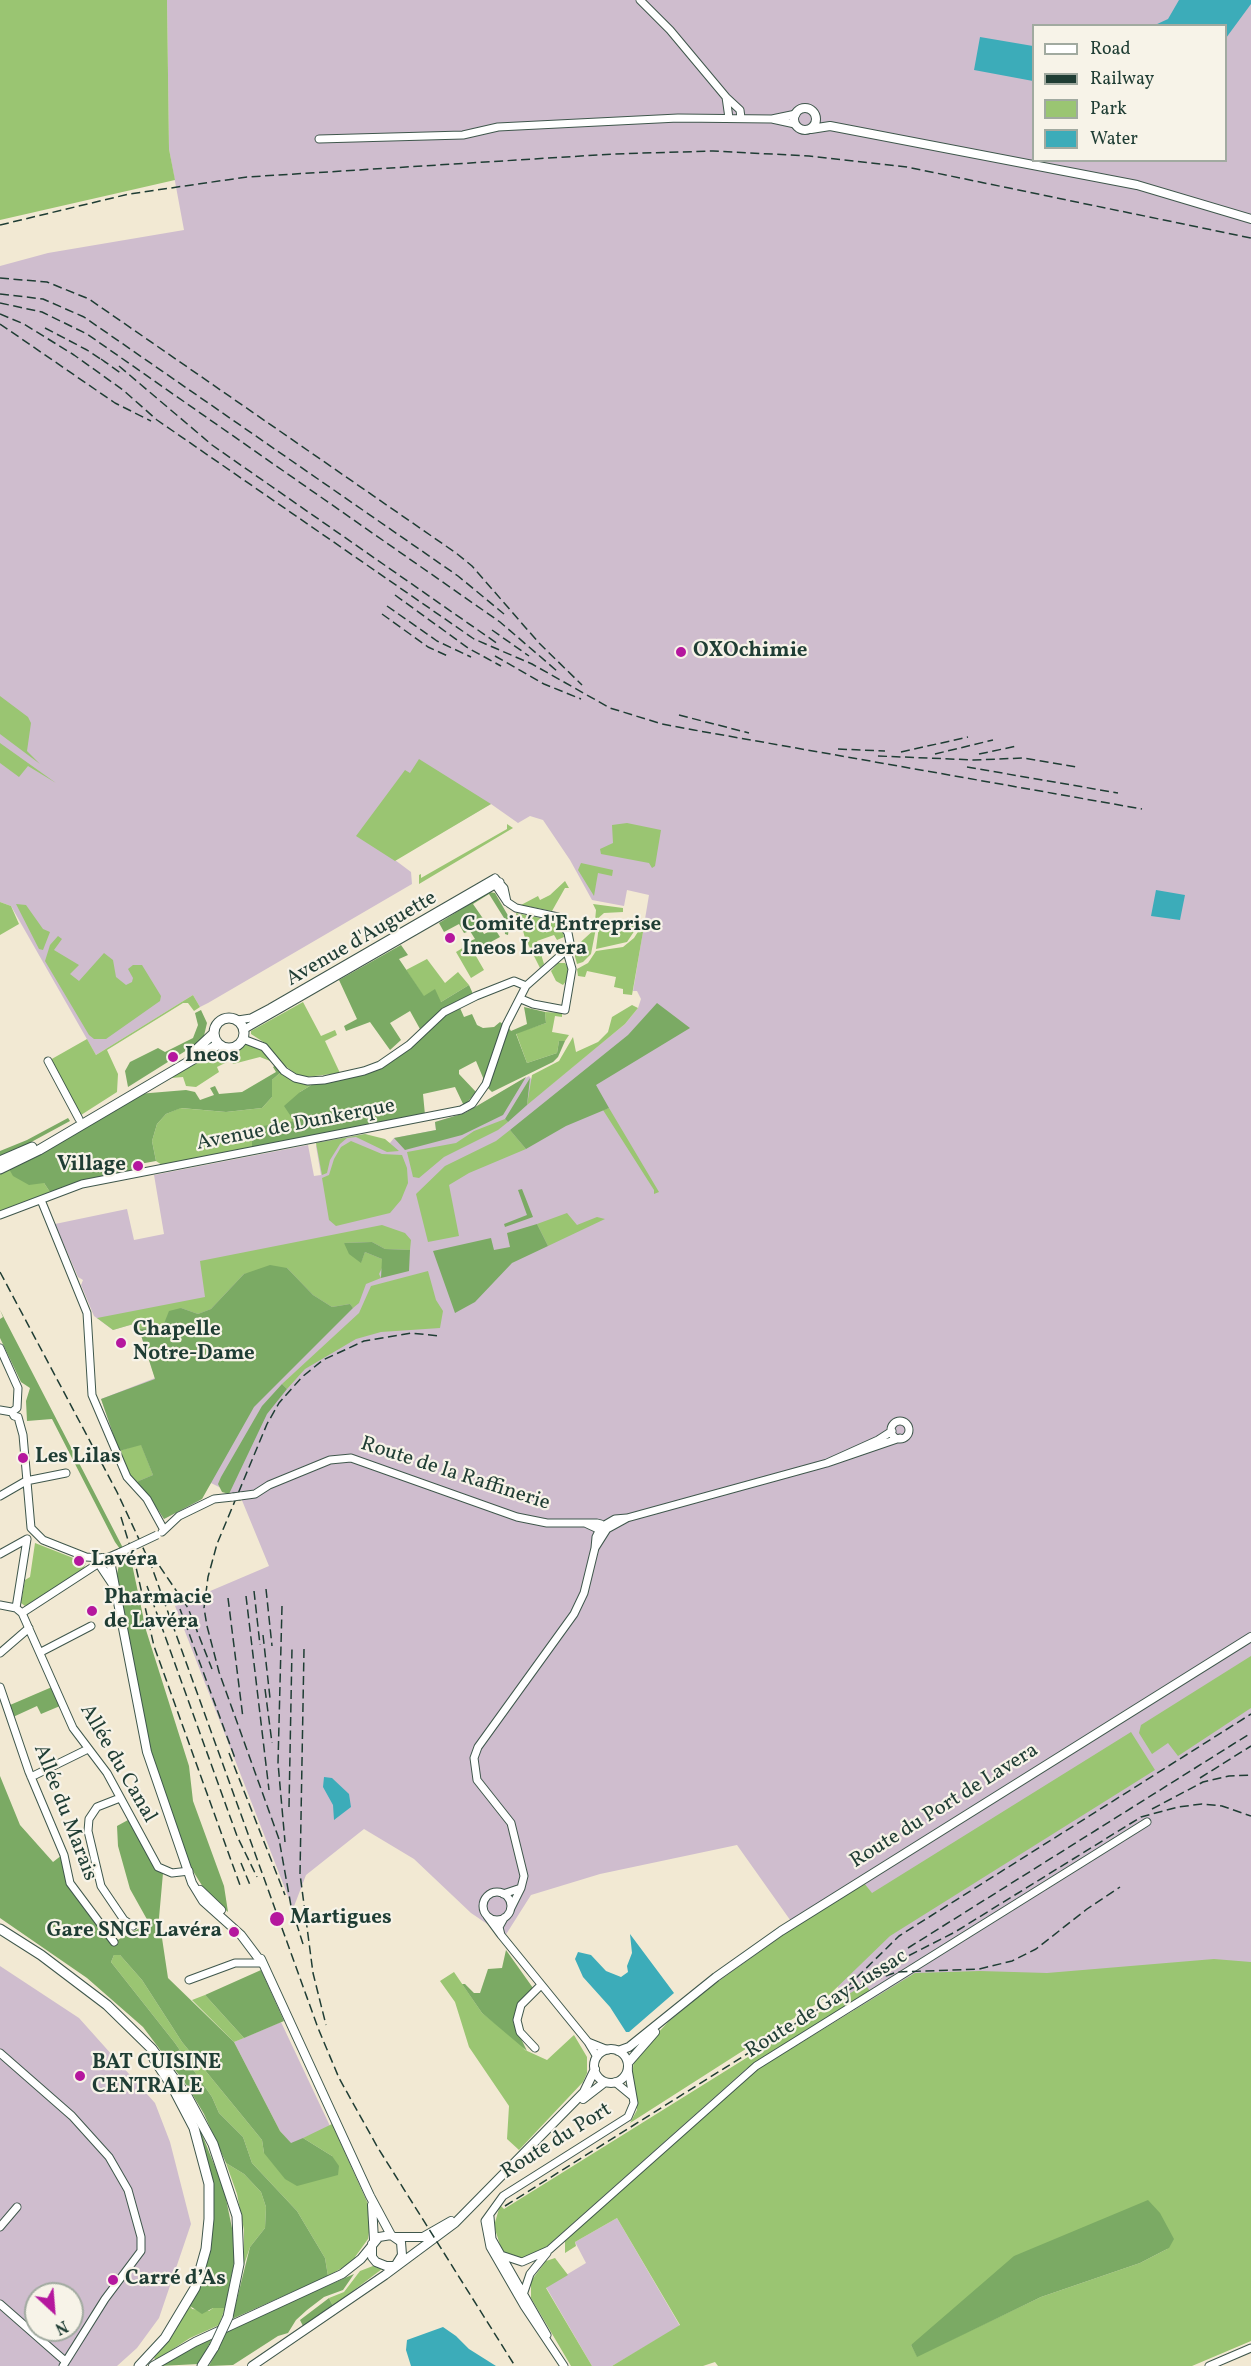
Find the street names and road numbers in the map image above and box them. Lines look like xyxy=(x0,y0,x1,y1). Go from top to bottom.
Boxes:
street label: Avenue d'Auguette xyxy=(282,887,442,993)
street label: Avenue de Dunkerque xyxy=(195,1094,397,1158)
street label: Route de la Raffinerie xyxy=(357,1432,553,1518)
street label: Allée du Canal xyxy=(73,1700,161,1828)
street label: Route du Port de Lavera xyxy=(846,1739,1044,1875)
street label: Allée du Marais xyxy=(26,1741,102,1885)
street label: Route de Gay Lussac xyxy=(741,1945,913,2065)
street label: Route du Port xyxy=(497,2098,617,2186)

